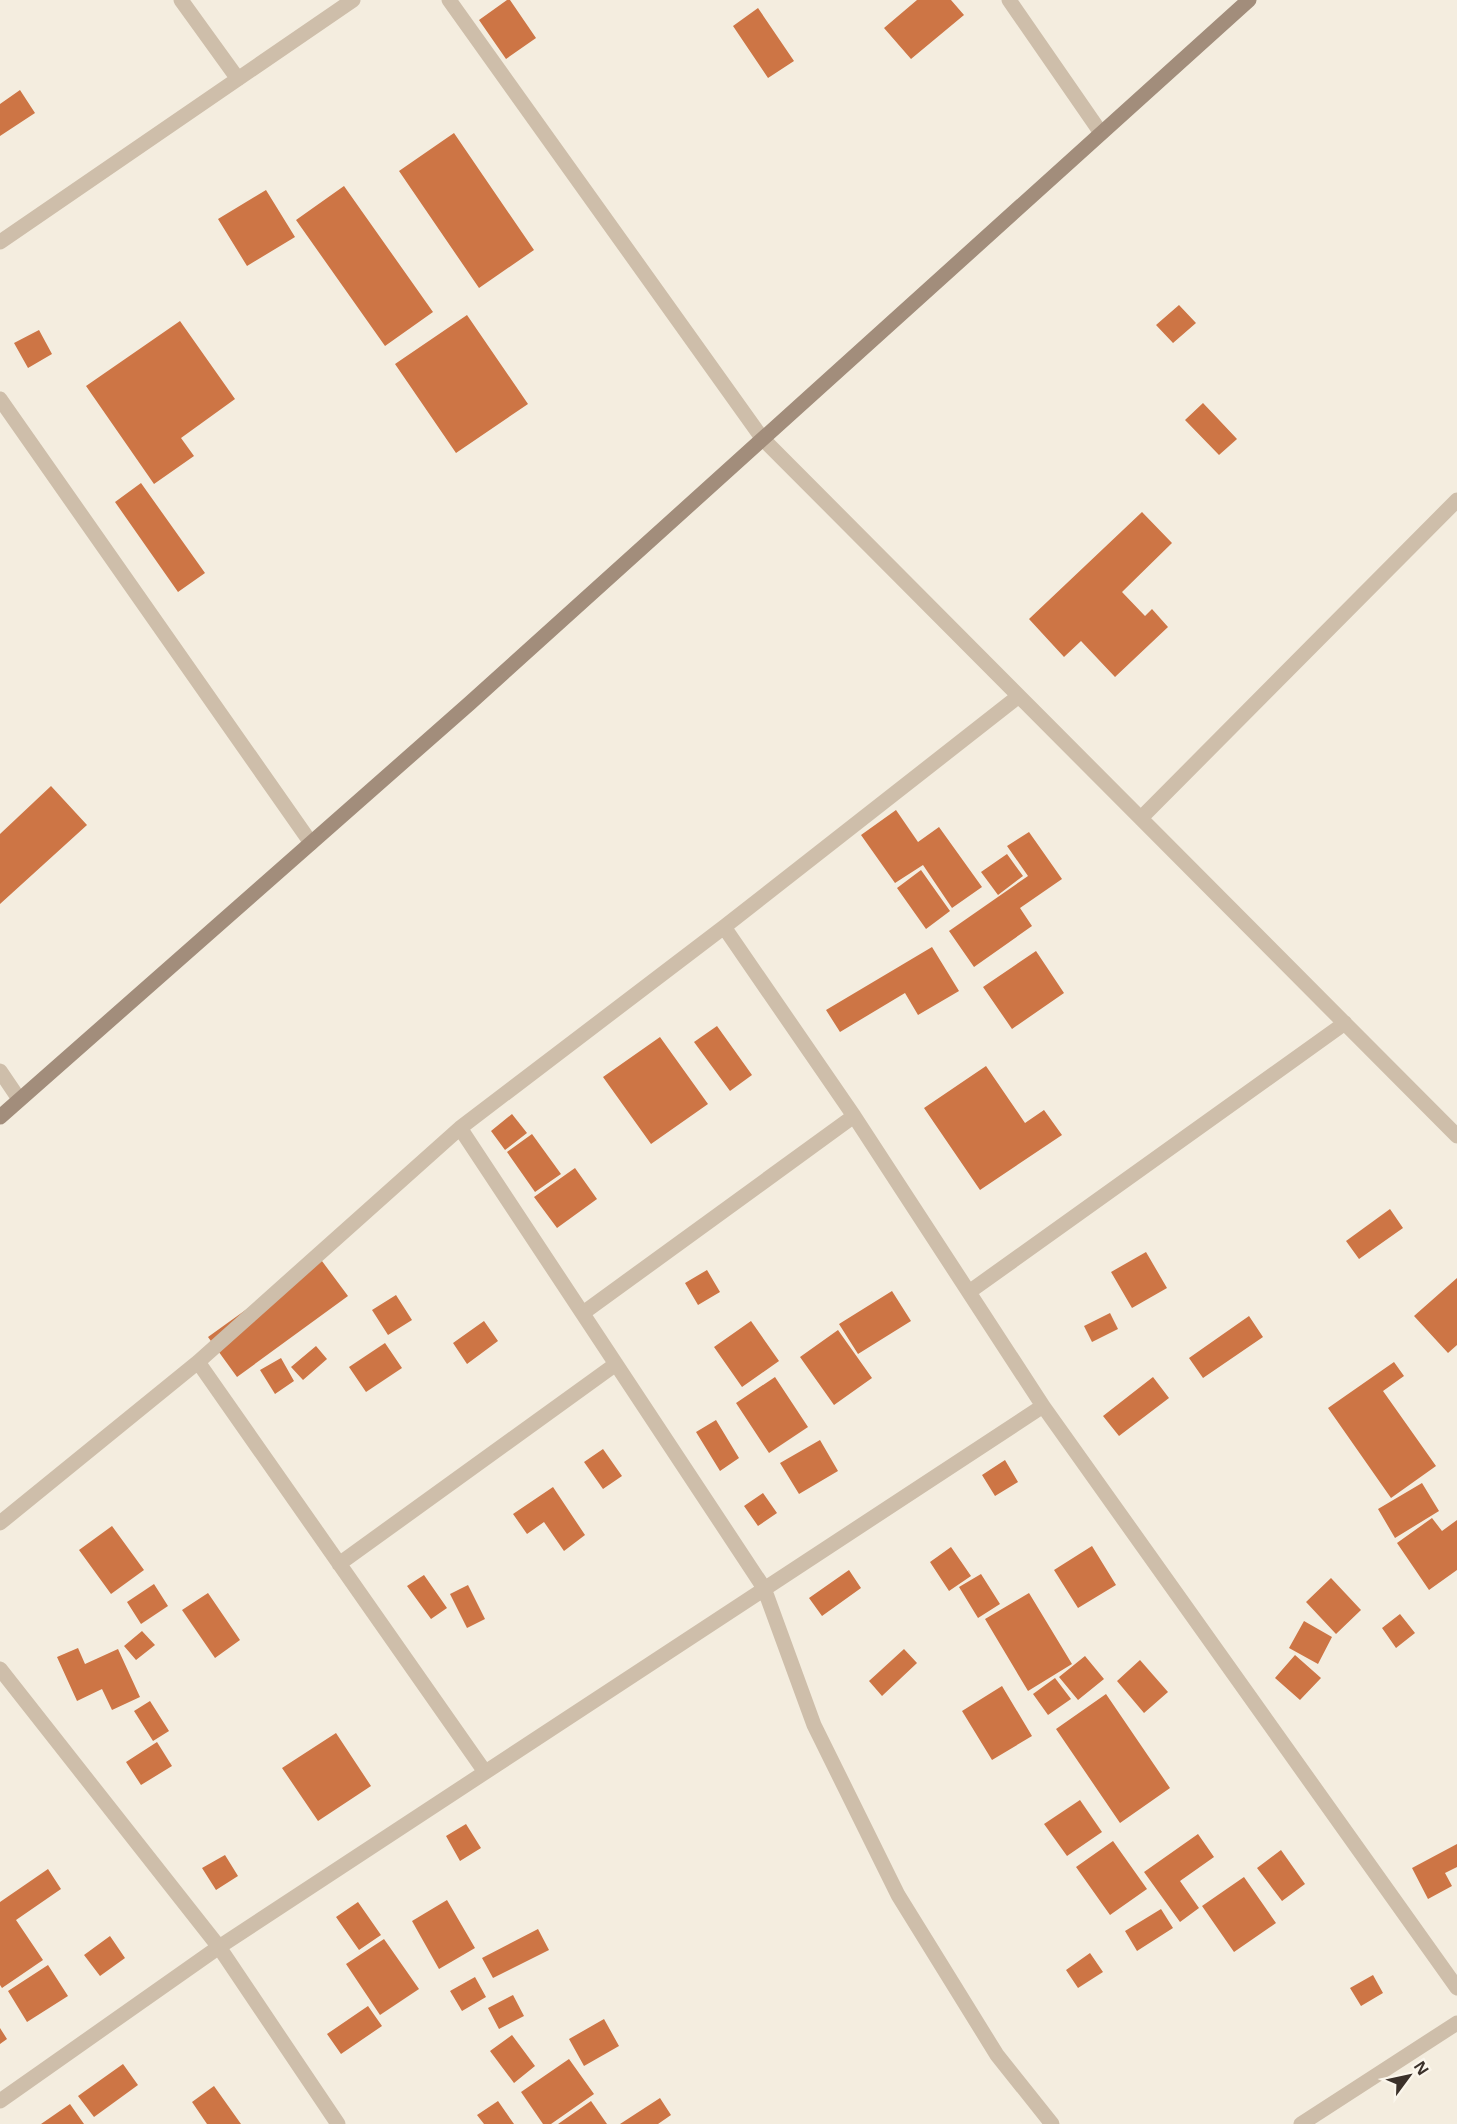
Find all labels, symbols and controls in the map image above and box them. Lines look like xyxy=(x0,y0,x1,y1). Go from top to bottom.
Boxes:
north arrow xyxy=(1379,2046,1439,2106)
text: N xyxy=(1409,2056,1434,2079)

